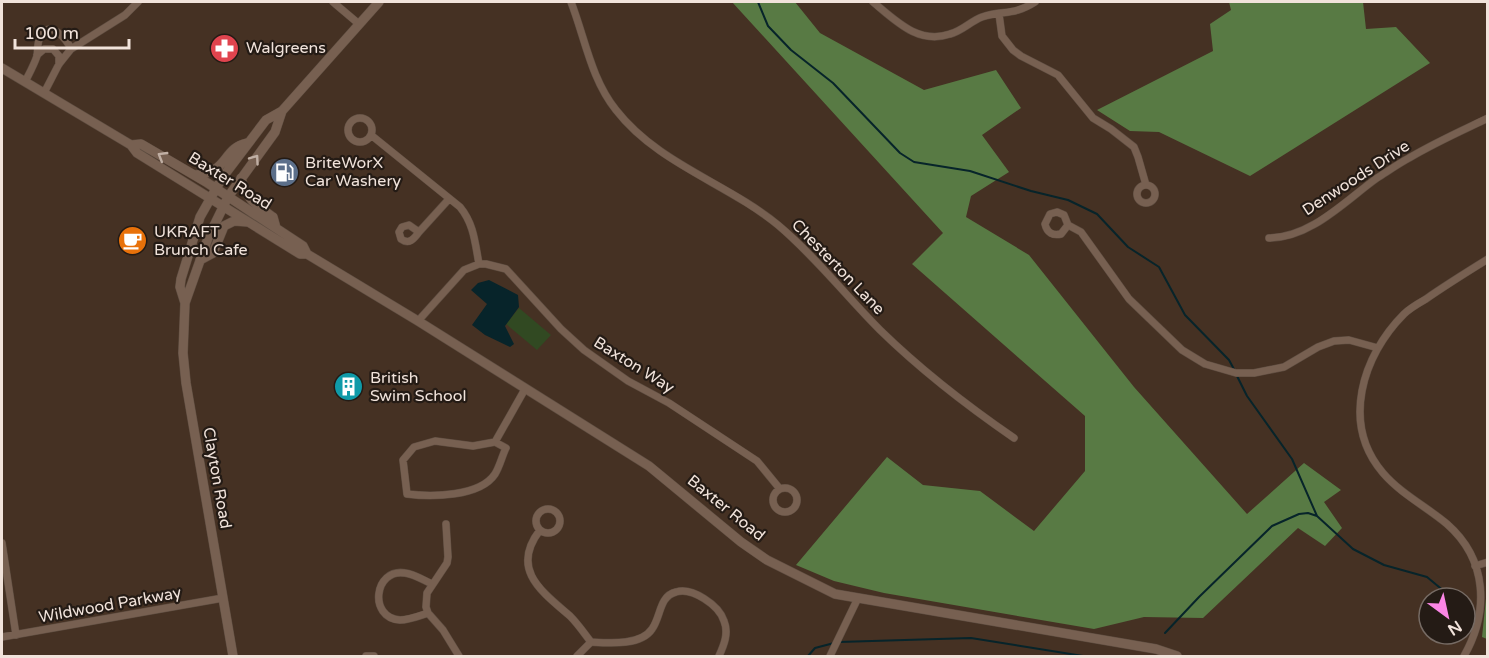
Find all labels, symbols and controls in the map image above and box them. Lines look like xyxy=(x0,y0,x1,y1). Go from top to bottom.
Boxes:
scale bar xyxy=(15,12,129,50)
text: 100 m xyxy=(24,22,79,44)
pharmacy icon: Walgreens xyxy=(209,32,241,64)
place label: Walgreens xyxy=(246,38,326,58)
street label: Denwoods Drive xyxy=(1299,136,1413,220)
street label: Baxter Road xyxy=(185,148,275,214)
one-way arrow xyxy=(158,152,168,163)
place label: BriteWorX Car Washery xyxy=(305,153,402,191)
one-way arrow xyxy=(248,155,259,166)
fuel station icon: BriteWorX Car Washery xyxy=(268,156,300,188)
street label: Chesterton Lane xyxy=(787,215,889,319)
place label: UKRAFT Brunch Cafe xyxy=(154,222,248,260)
cafe icon: UKRAFT Brunch Cafe xyxy=(117,225,149,257)
street label: Baxton Way xyxy=(590,332,678,398)
place label: British Swim School xyxy=(370,368,466,406)
building icon: British Swim School xyxy=(333,371,365,403)
street label: Clayton Road xyxy=(198,426,236,530)
street label: Baxter Road xyxy=(683,471,769,545)
street label: Wildwood Parkway xyxy=(37,583,183,627)
north arrow xyxy=(1417,586,1477,646)
text: N xyxy=(1444,616,1465,640)

